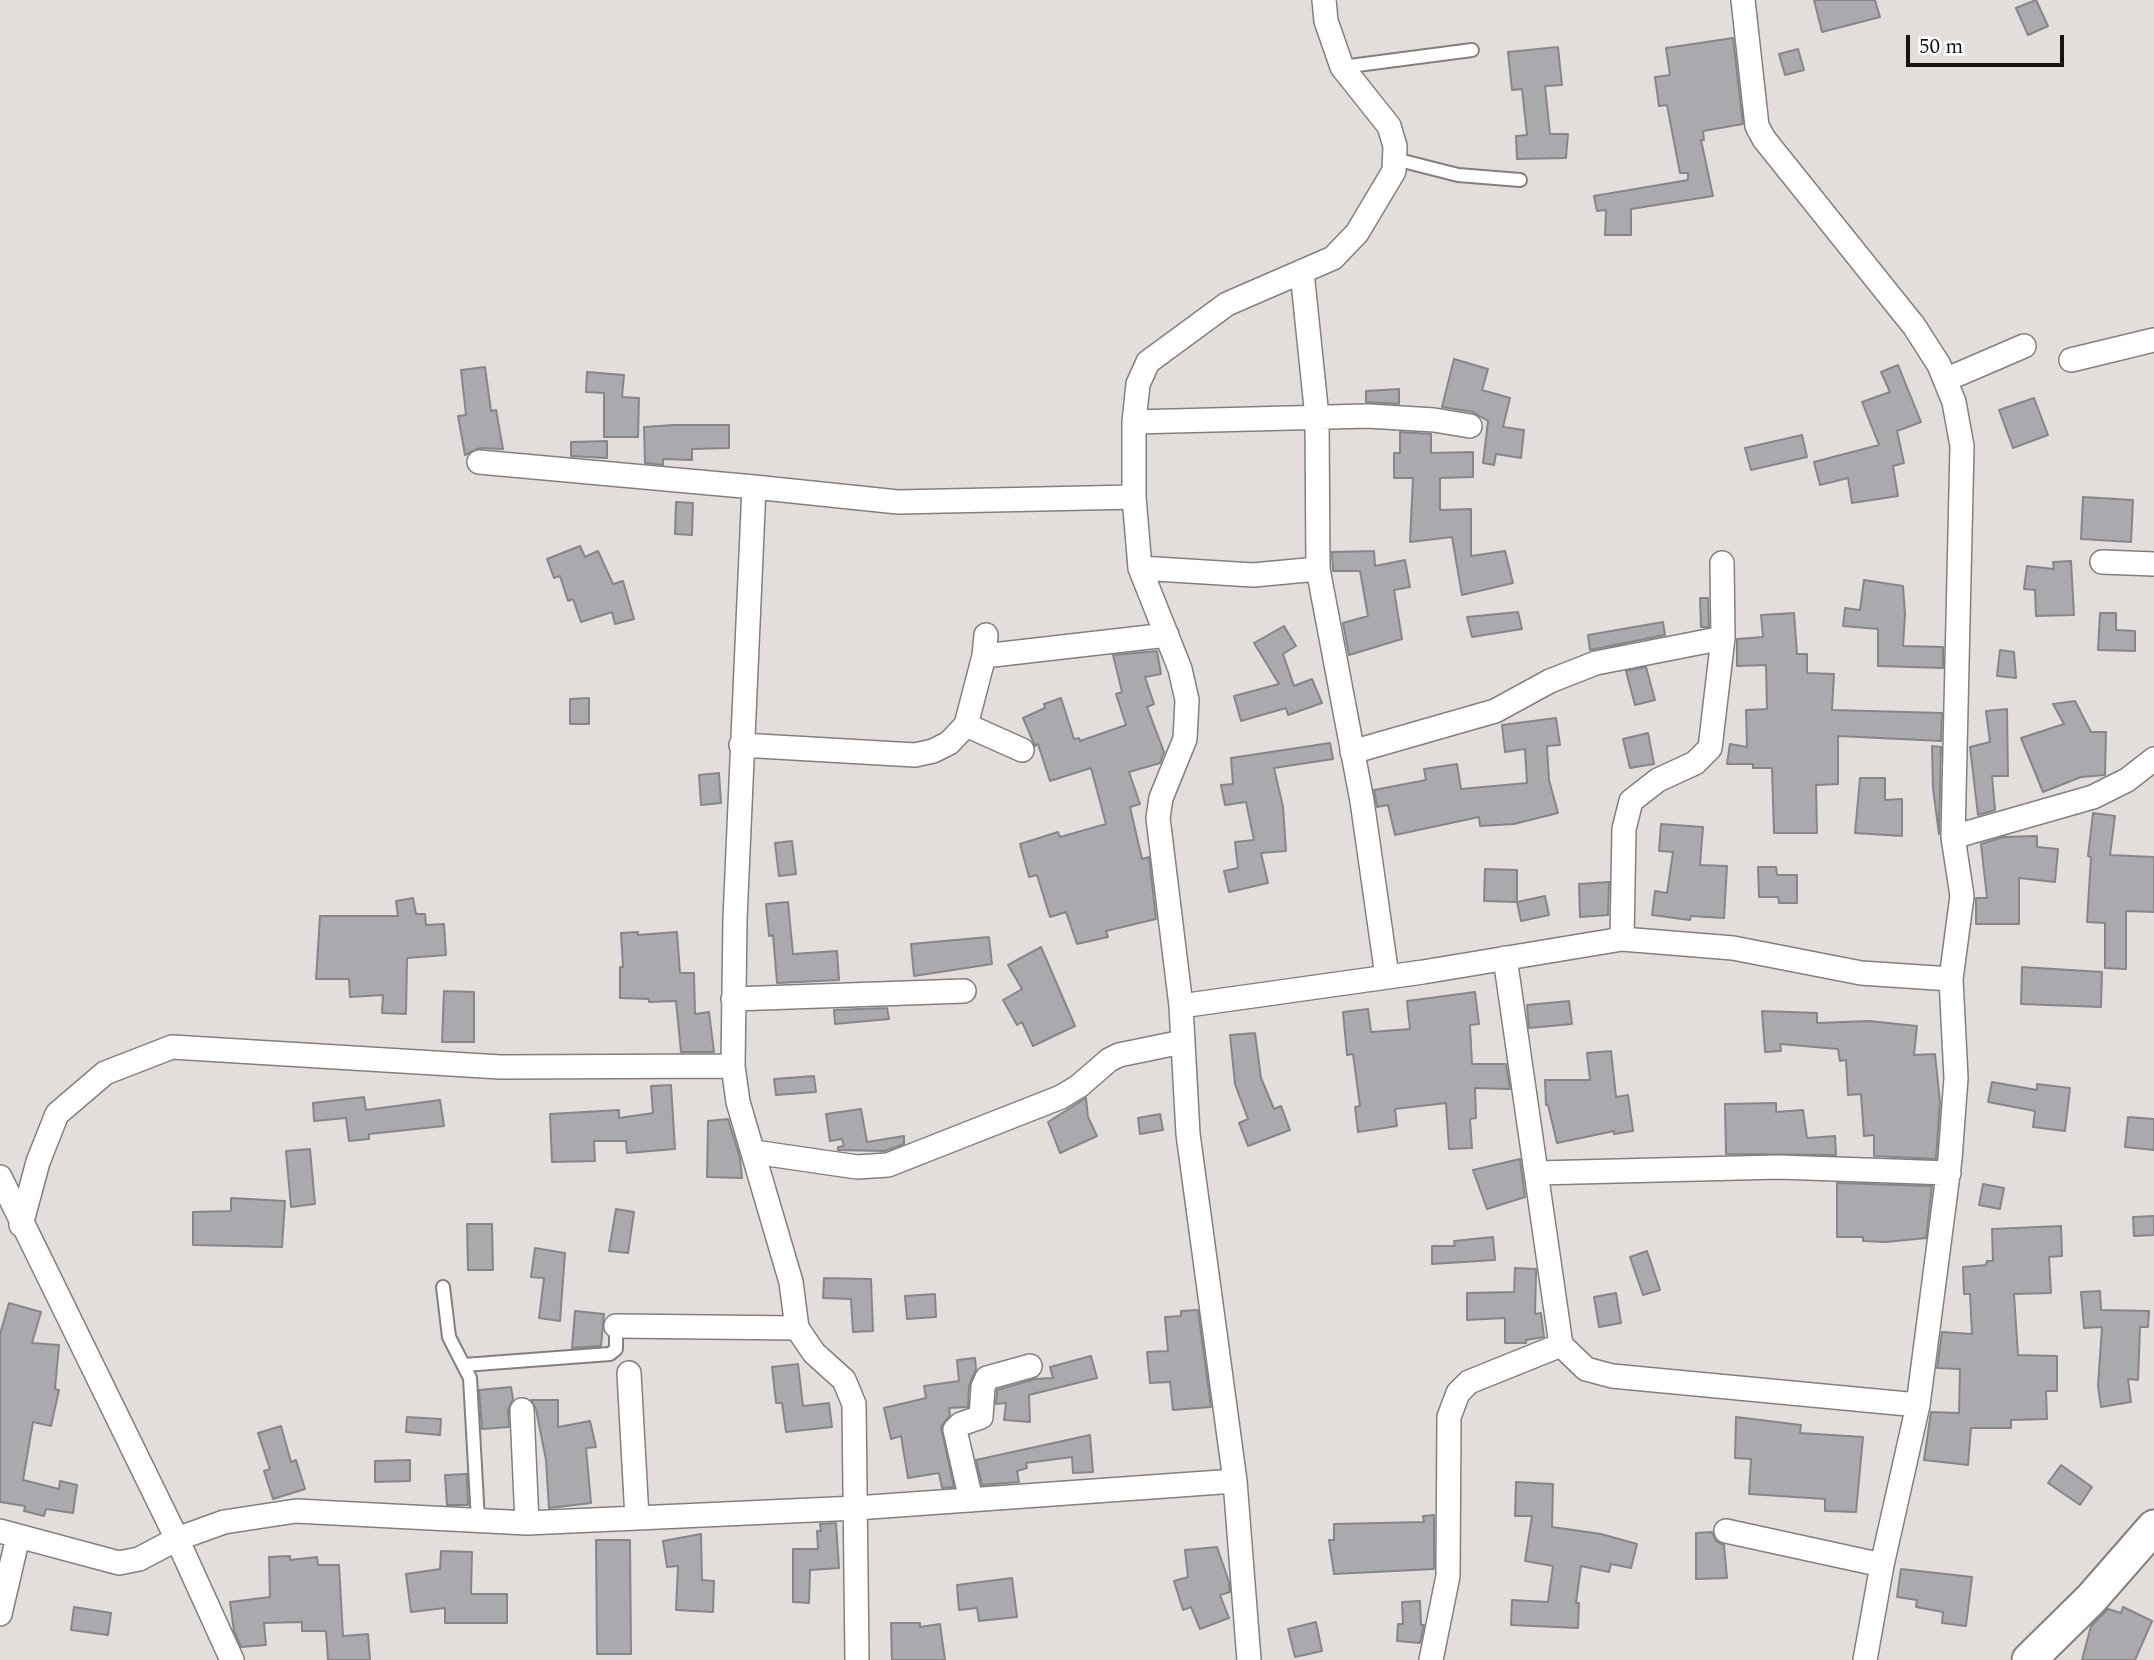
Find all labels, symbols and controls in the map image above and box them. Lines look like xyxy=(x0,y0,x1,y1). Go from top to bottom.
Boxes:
scale bar xyxy=(1909,21,2066,65)
text: 50 m xyxy=(1919,31,1963,63)

